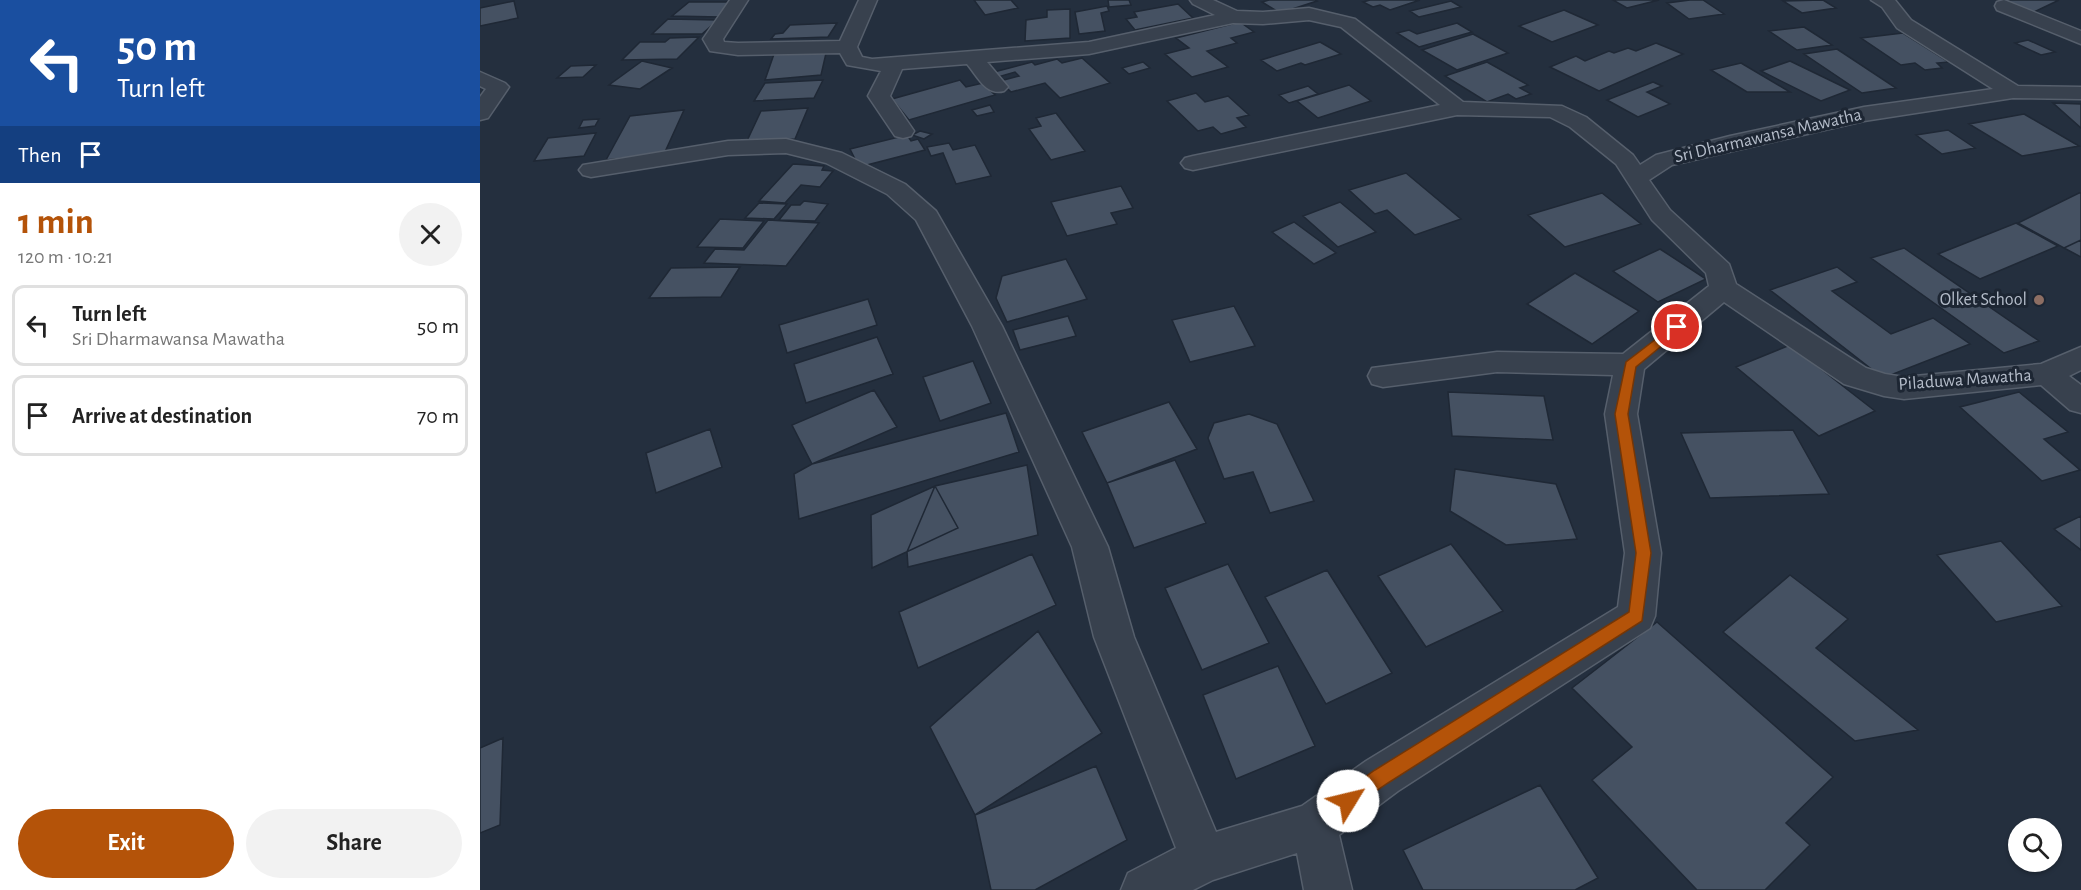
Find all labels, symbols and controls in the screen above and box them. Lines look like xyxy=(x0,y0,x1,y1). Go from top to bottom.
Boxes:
icon: left xyxy=(18,24,96,102)
text: 50 m xyxy=(117,26,197,68)
text: Turn left xyxy=(117,75,205,102)
street label: Sri Dharmawansa Mawatha xyxy=(1673,106,1863,166)
icon: arrive xyxy=(74,138,107,171)
text: Then xyxy=(18,144,62,166)
button: close xyxy=(399,203,462,266)
text: 1 min xyxy=(18,204,94,240)
text: 120 m · 10:21 xyxy=(18,247,113,267)
place label: Olket School xyxy=(1940,291,2027,309)
marker: Olket School xyxy=(2032,293,2046,307)
pin xyxy=(1651,301,1702,352)
text: Turn left xyxy=(72,303,146,325)
icon: left xyxy=(21,309,54,342)
icon: arrive xyxy=(1660,310,1693,343)
text: 50 m xyxy=(417,315,459,337)
text: Sri Dharmawansa Mawatha xyxy=(72,329,285,349)
street label: Piladuwa Mawatha xyxy=(1898,366,2032,394)
icon: arrive xyxy=(21,399,54,432)
text: Arrive at destination xyxy=(72,405,252,427)
text: 70 m xyxy=(417,405,459,427)
position arrow xyxy=(1316,769,1380,833)
button: Exit xyxy=(18,809,234,878)
button: Share xyxy=(246,809,462,878)
map controls xyxy=(2008,818,2062,872)
button: search xyxy=(2008,818,2062,872)

